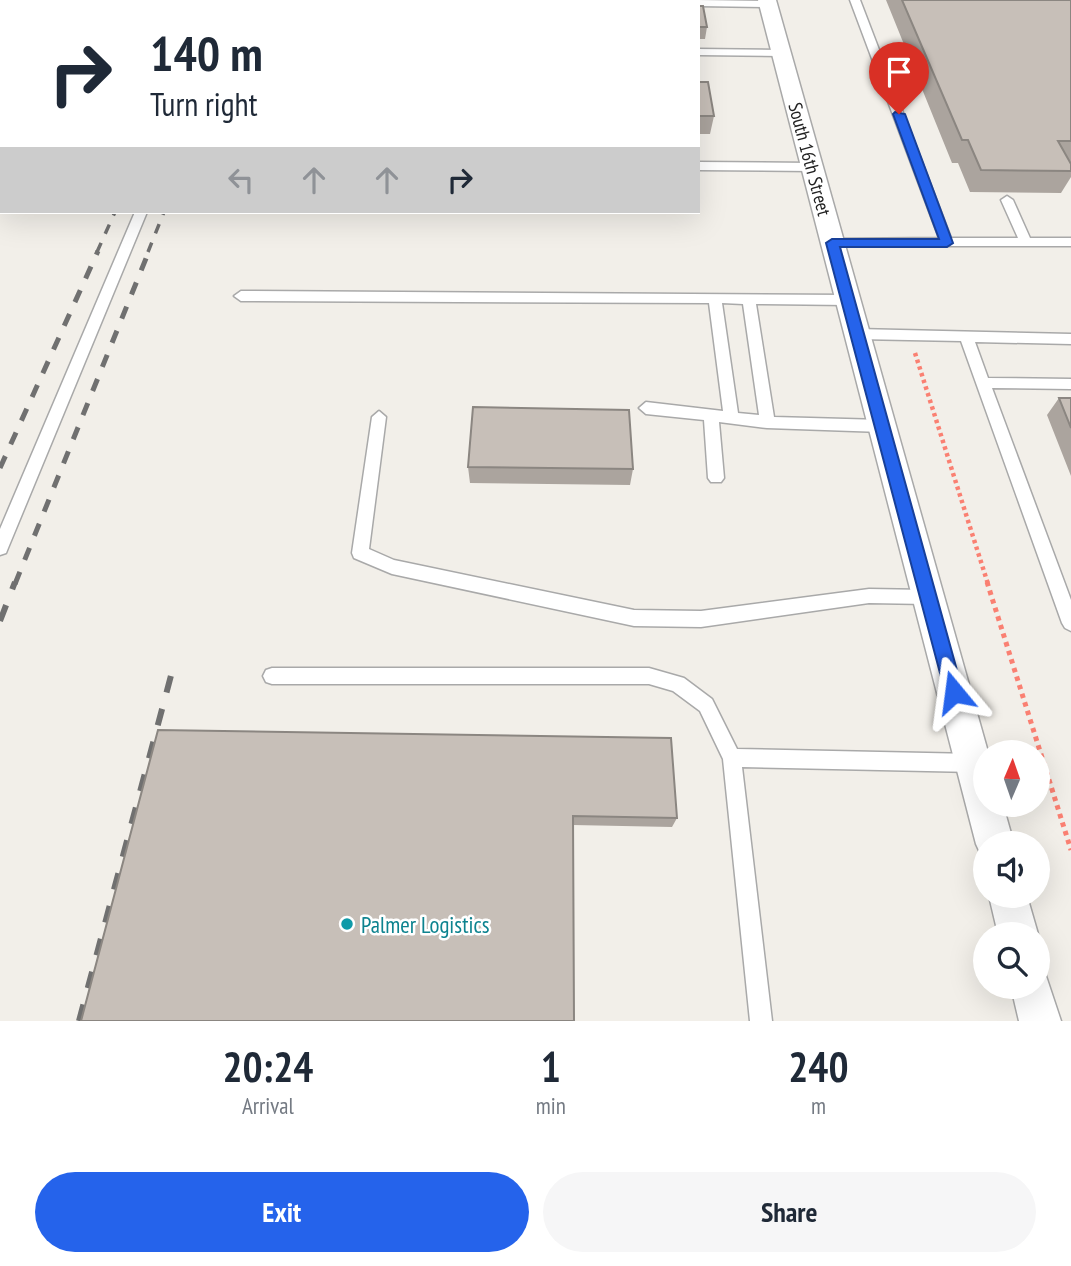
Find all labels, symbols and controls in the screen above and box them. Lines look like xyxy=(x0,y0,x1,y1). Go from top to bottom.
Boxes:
text: 140 m xyxy=(150,21,263,85)
icon: right xyxy=(35,28,126,119)
pin xyxy=(869,42,929,114)
icon: arrive xyxy=(880,53,918,91)
text: Turn right xyxy=(150,83,258,125)
street label: South 16th Street xyxy=(783,100,837,219)
icon: left xyxy=(222,161,260,199)
icon: ahead xyxy=(295,161,333,199)
icon: ahead xyxy=(368,161,406,199)
icon: right xyxy=(441,161,479,199)
position arrow xyxy=(917,655,991,729)
north arrow xyxy=(973,740,1050,817)
map controls xyxy=(973,740,1050,999)
button: sound xyxy=(973,831,1050,908)
place label: Palmer Logistics xyxy=(361,910,490,939)
marker: Palmer Logistics xyxy=(339,916,355,932)
button: search xyxy=(973,922,1050,999)
text: 20:24 xyxy=(222,1039,313,1094)
text: 1 xyxy=(541,1039,561,1094)
text: 240 xyxy=(788,1039,849,1094)
text: Arrival xyxy=(242,1091,294,1120)
text: min xyxy=(536,1091,566,1120)
text: m xyxy=(811,1091,826,1120)
button: Exit xyxy=(35,1172,529,1252)
button: Share xyxy=(543,1172,1036,1252)

